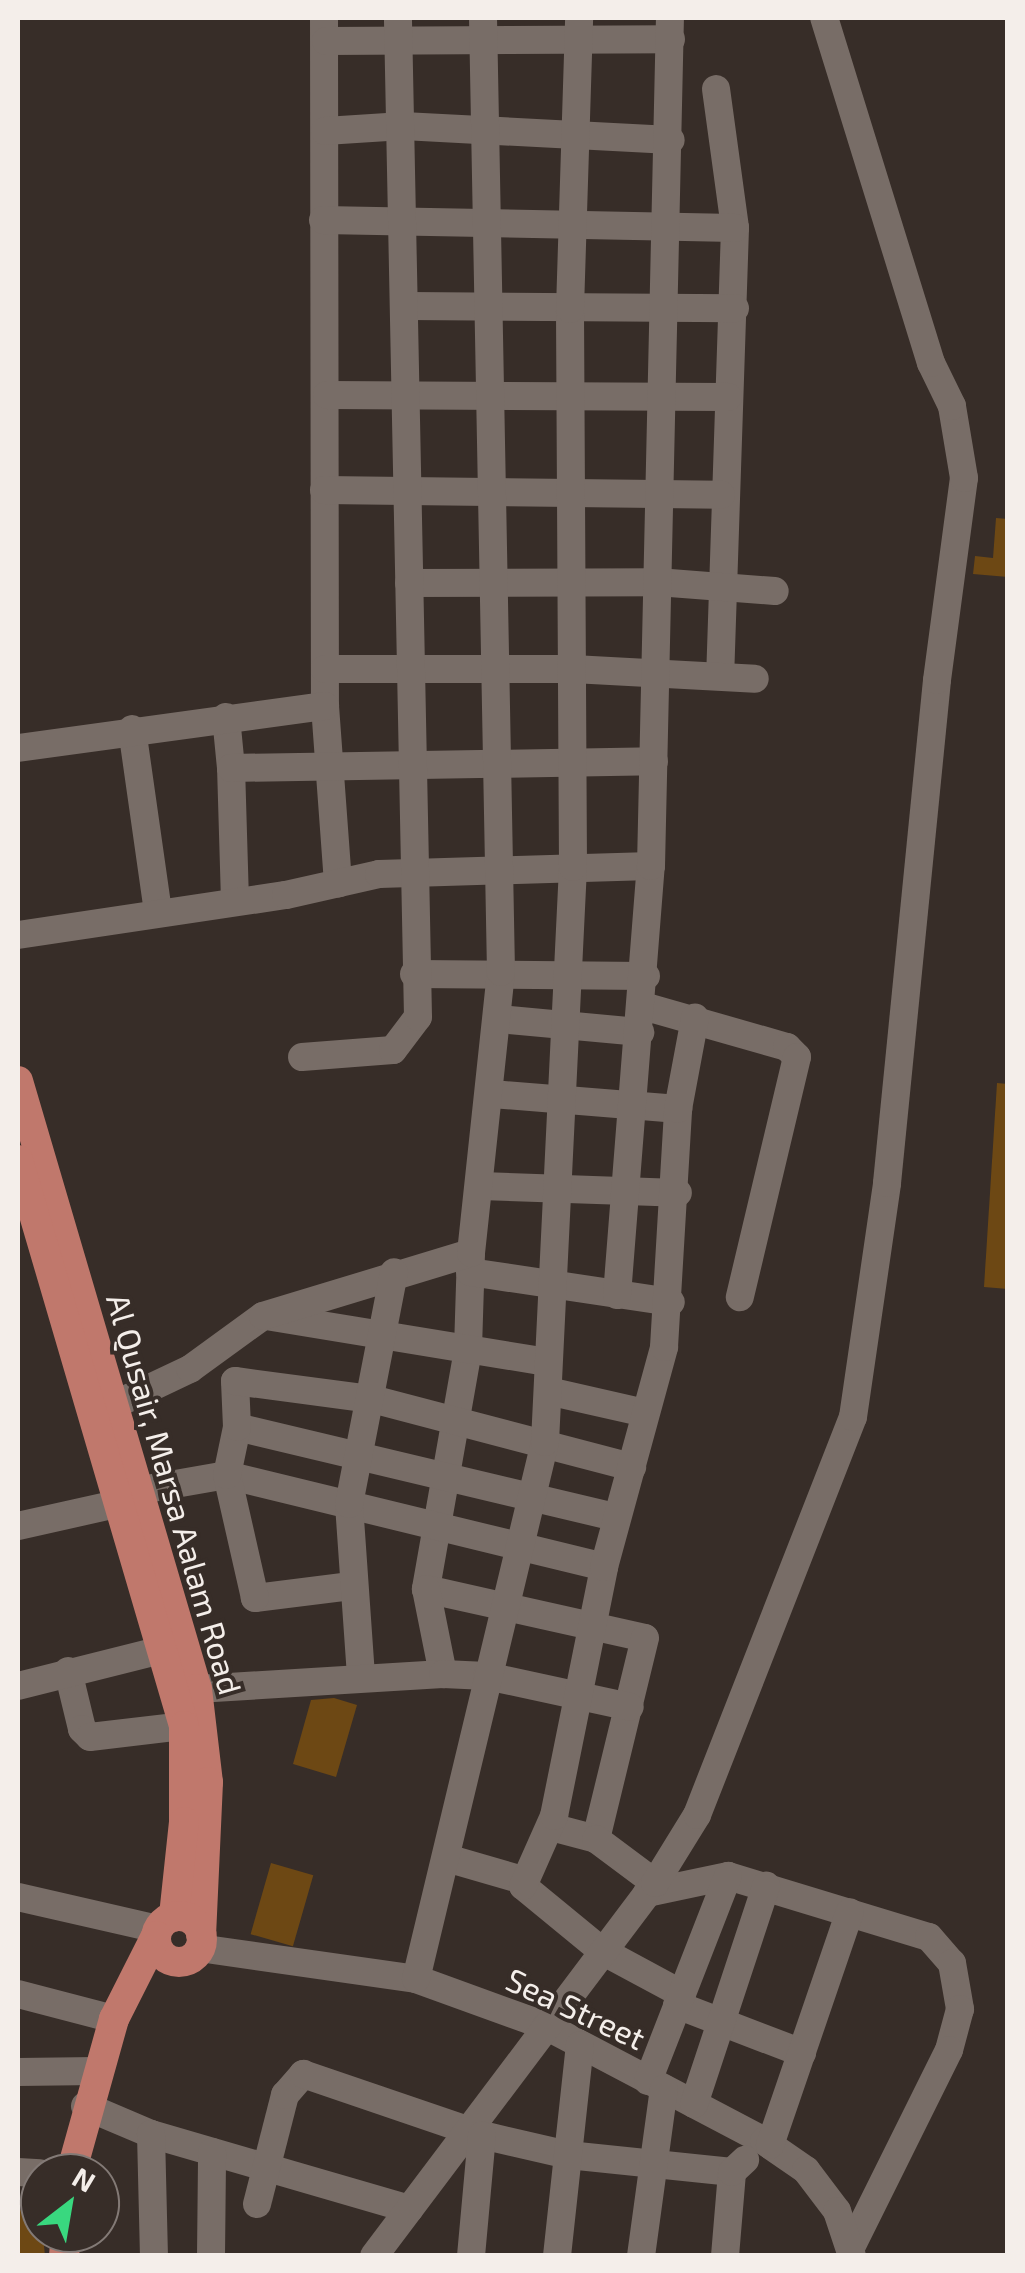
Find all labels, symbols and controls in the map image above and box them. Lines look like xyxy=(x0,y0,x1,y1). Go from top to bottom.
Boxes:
street label: Al Qusair, Marsa Aalam Road xyxy=(99,1289,251,1699)
street label: Sea Street xyxy=(500,1959,652,2057)
north arrow xyxy=(20,2153,120,2253)
text: N xyxy=(67,2159,102,2199)

